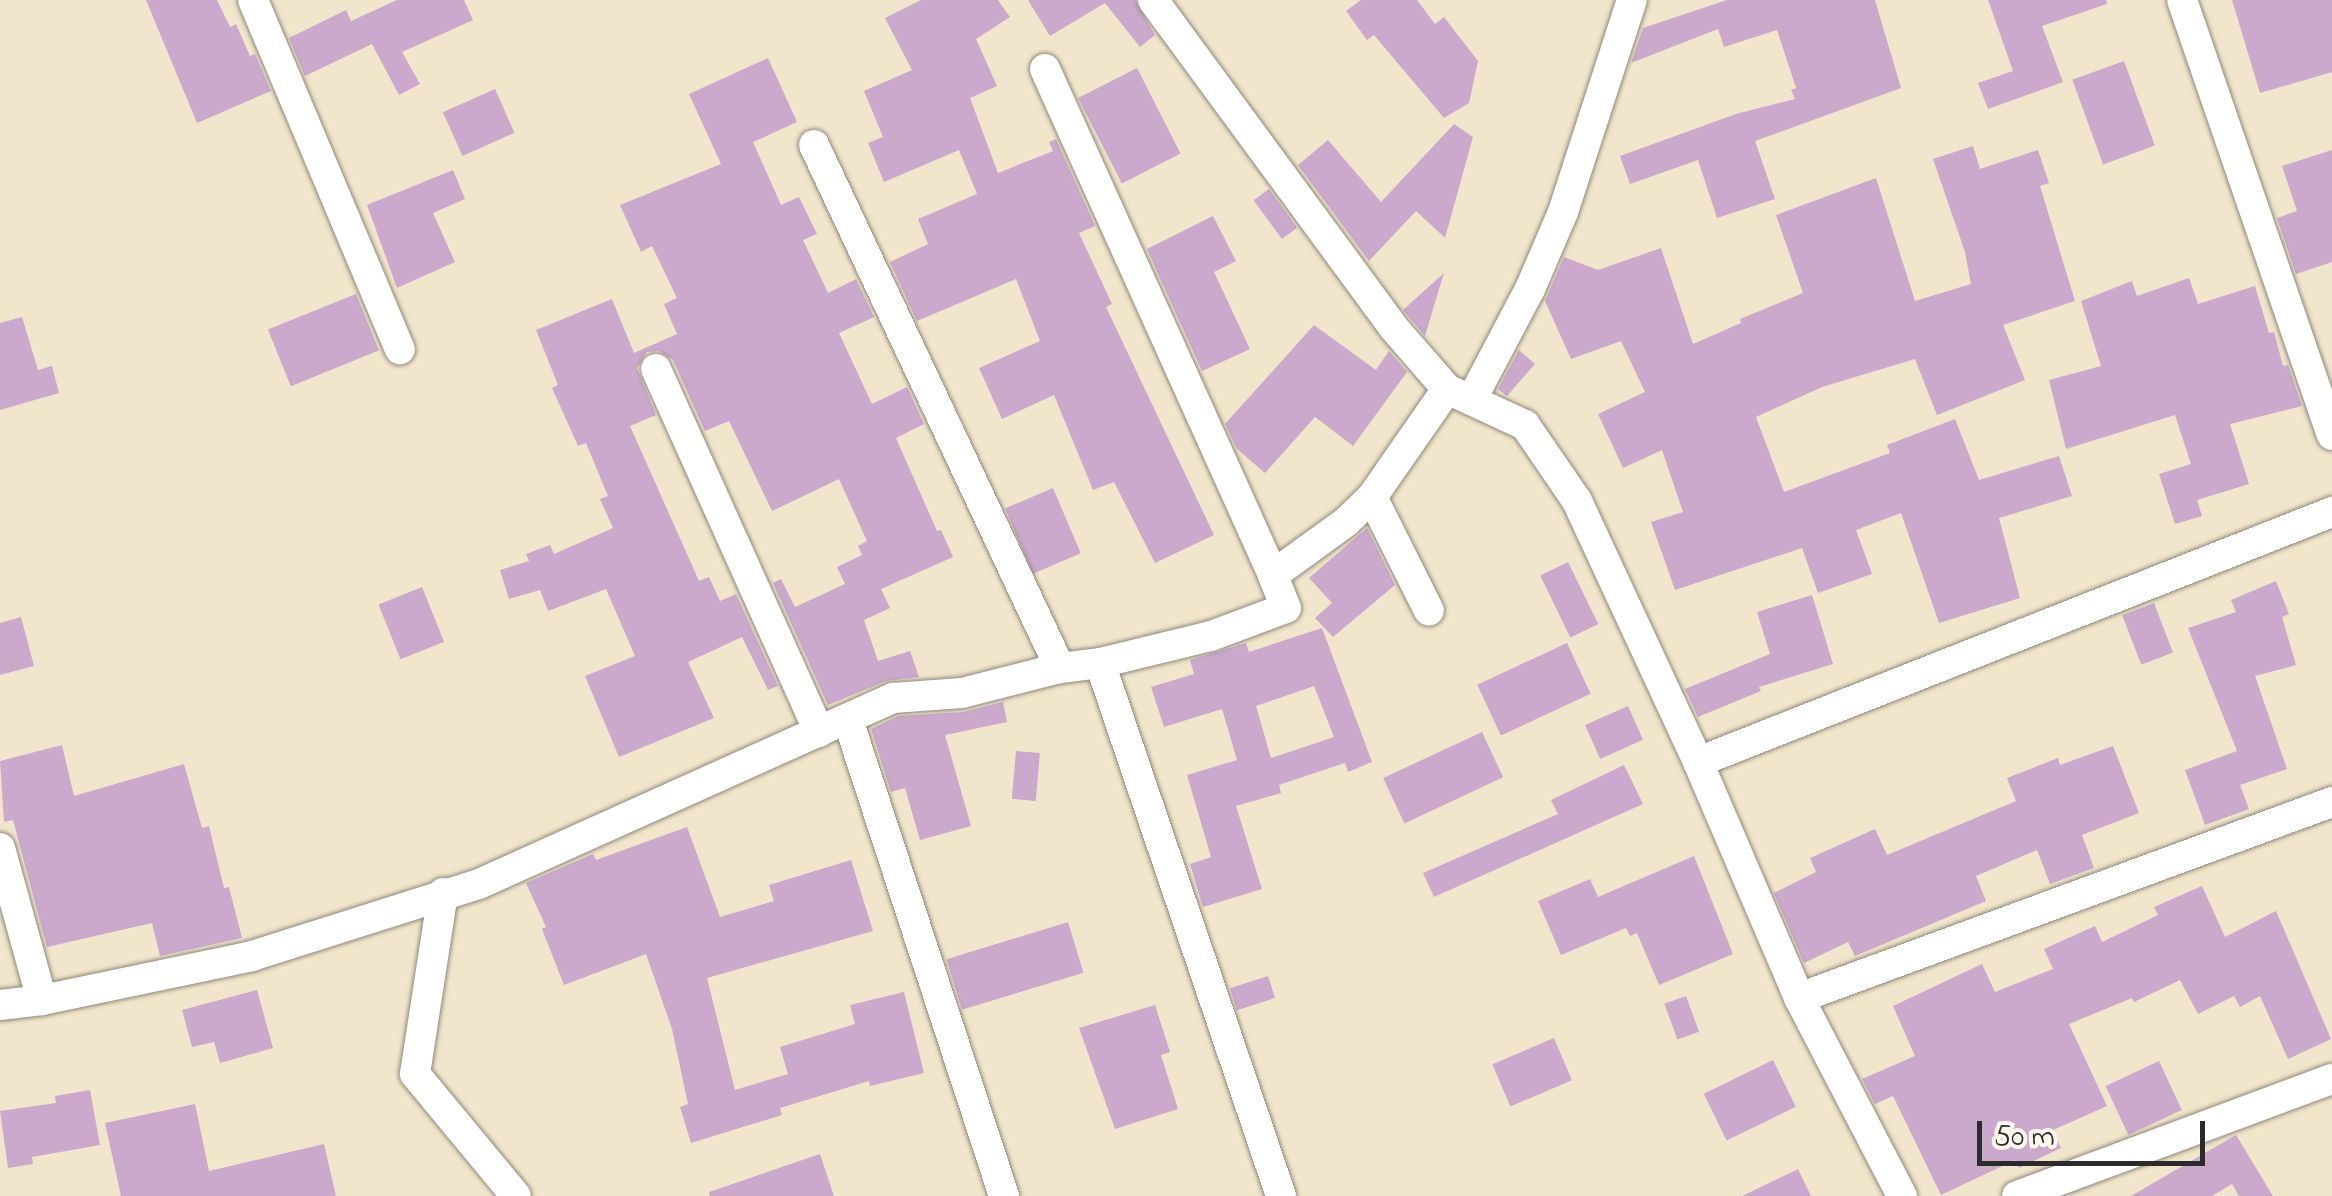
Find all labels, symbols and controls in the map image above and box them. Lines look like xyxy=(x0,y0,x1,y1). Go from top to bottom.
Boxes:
scale bar xyxy=(1982,1101,2210,1163)
text: 50 m xyxy=(1994,1116,2055,1160)

